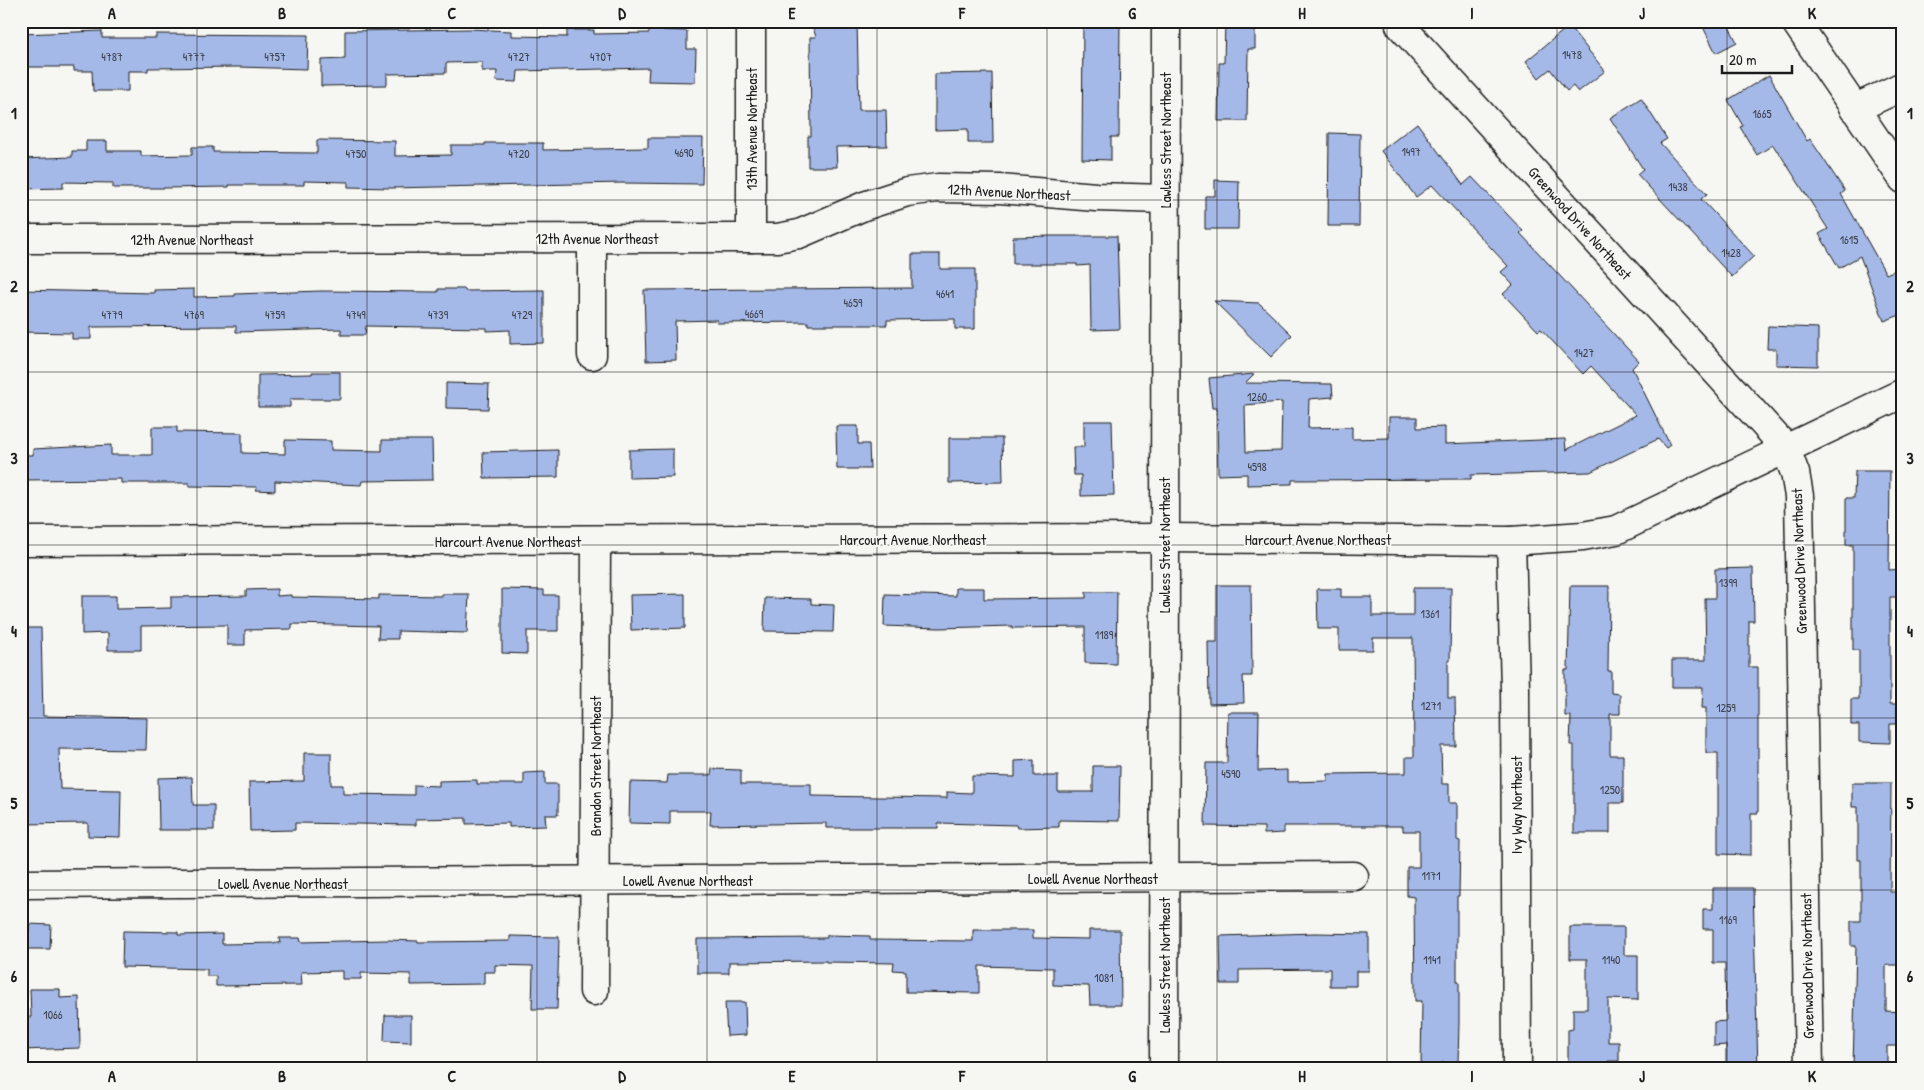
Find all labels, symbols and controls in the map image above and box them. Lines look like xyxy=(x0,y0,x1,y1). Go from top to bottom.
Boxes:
text: A xyxy=(108,2,116,24)
text: B xyxy=(278,2,286,24)
text: C xyxy=(448,2,457,24)
text: D xyxy=(618,2,626,24)
text: E xyxy=(788,2,796,24)
text: F xyxy=(958,2,966,24)
text: G xyxy=(1128,2,1136,24)
text: H xyxy=(1298,2,1306,24)
text: I xyxy=(1470,2,1474,24)
text: J xyxy=(1639,2,1645,24)
text: K xyxy=(1808,2,1817,24)
scale bar xyxy=(1722,42,1792,74)
house number: 1478 xyxy=(1562,46,1582,63)
house number: 4787 xyxy=(101,48,123,65)
house number: 4777 xyxy=(183,48,205,65)
house number: 4757 xyxy=(264,48,286,65)
house number: 4727 xyxy=(508,48,530,65)
house number: 4707 xyxy=(590,48,612,65)
text: 20 m xyxy=(1729,49,1756,70)
street label: 13th Avenue Northeast xyxy=(741,67,762,190)
street label: Lawless Street Northeast xyxy=(1155,71,1176,208)
text: 1 xyxy=(11,102,17,124)
text: 1 xyxy=(1907,102,1913,124)
house number: 1665 xyxy=(1752,105,1772,122)
house number: 1497 xyxy=(1401,143,1421,160)
house number: 4690 xyxy=(674,144,694,161)
house number: 4750 xyxy=(346,145,366,162)
house number: 4720 xyxy=(508,145,530,162)
street label: Greenwood Drive Northeast xyxy=(1523,162,1637,285)
street label: 12th Avenue Northeast xyxy=(947,178,1072,206)
house number: 1438 xyxy=(1668,178,1688,195)
street label: 12th Avenue Northeast xyxy=(536,228,659,249)
street label: 12th Avenue Northeast xyxy=(131,229,254,250)
house number: 1615 xyxy=(1840,231,1858,248)
house number: 1428 xyxy=(1721,244,1741,261)
text: 2 xyxy=(10,275,18,297)
text: 2 xyxy=(1906,275,1914,297)
house number: 4641 xyxy=(936,285,954,302)
house number: 4659 xyxy=(844,294,863,311)
house number: 4669 xyxy=(745,305,764,322)
house number: 4779 xyxy=(102,306,123,323)
house number: 4769 xyxy=(184,306,204,323)
house number: 4759 xyxy=(265,306,286,323)
house number: 4749 xyxy=(346,306,366,323)
house number: 4739 xyxy=(428,306,449,323)
house number: 4729 xyxy=(512,306,533,323)
house number: 1427 xyxy=(1574,344,1594,361)
house number: 1260 xyxy=(1247,388,1267,405)
text: 3 xyxy=(10,447,18,469)
text: 3 xyxy=(1906,447,1914,469)
house number: 4598 xyxy=(1247,458,1267,475)
street label: Lawless Street Northeast xyxy=(1154,476,1175,613)
street label: Greenwood Drive Northeast xyxy=(1786,487,1812,634)
street label: Harcourt Avenue Northeast xyxy=(840,529,987,550)
street label: Harcourt Avenue Northeast xyxy=(1245,529,1392,550)
street label: Harcourt Avenue Northeast xyxy=(435,531,582,552)
house number: 1399 xyxy=(1719,574,1738,591)
house number: 1361 xyxy=(1421,605,1439,622)
text: 4 xyxy=(11,620,17,642)
text: 4 xyxy=(1907,620,1913,642)
house number: 1189 xyxy=(1095,626,1114,643)
street label: Brandon Street Northeast xyxy=(585,695,606,836)
house number: 1271 xyxy=(1421,697,1441,714)
house number: 1259 xyxy=(1716,699,1736,716)
street label: Ivy Way Northeast xyxy=(1506,755,1527,854)
house number: 4590 xyxy=(1221,765,1241,782)
house number: 1250 xyxy=(1600,781,1620,798)
text: 5 xyxy=(11,792,18,814)
text: 5 xyxy=(1907,792,1914,814)
house number: 1171 xyxy=(1421,867,1441,884)
street label: Lowell Avenue Northeast xyxy=(1028,868,1159,889)
street label: Lowell Avenue Northeast xyxy=(623,870,754,891)
street label: Lowell Avenue Northeast xyxy=(218,873,349,894)
street label: Greenwood Drive Northeast xyxy=(1795,892,1819,1039)
street label: Lawless Street Northeast xyxy=(1154,896,1175,1033)
house number: 1169 xyxy=(1719,911,1738,928)
house number: 1141 xyxy=(1423,951,1441,968)
house number: 1140 xyxy=(1602,951,1620,968)
text: 6 xyxy=(11,965,18,987)
text: 6 xyxy=(1907,965,1914,987)
house number: 1081 xyxy=(1094,969,1114,986)
house number: 1066 xyxy=(43,1006,63,1023)
text: A xyxy=(108,1065,116,1087)
text: B xyxy=(278,1065,286,1087)
text: C xyxy=(448,1065,457,1087)
text: D xyxy=(618,1065,626,1087)
text: E xyxy=(788,1065,796,1087)
text: F xyxy=(958,1065,966,1087)
text: G xyxy=(1128,1065,1136,1087)
text: H xyxy=(1298,1065,1306,1087)
text: I xyxy=(1470,1065,1474,1087)
text: J xyxy=(1639,1065,1645,1087)
text: K xyxy=(1808,1065,1817,1087)

